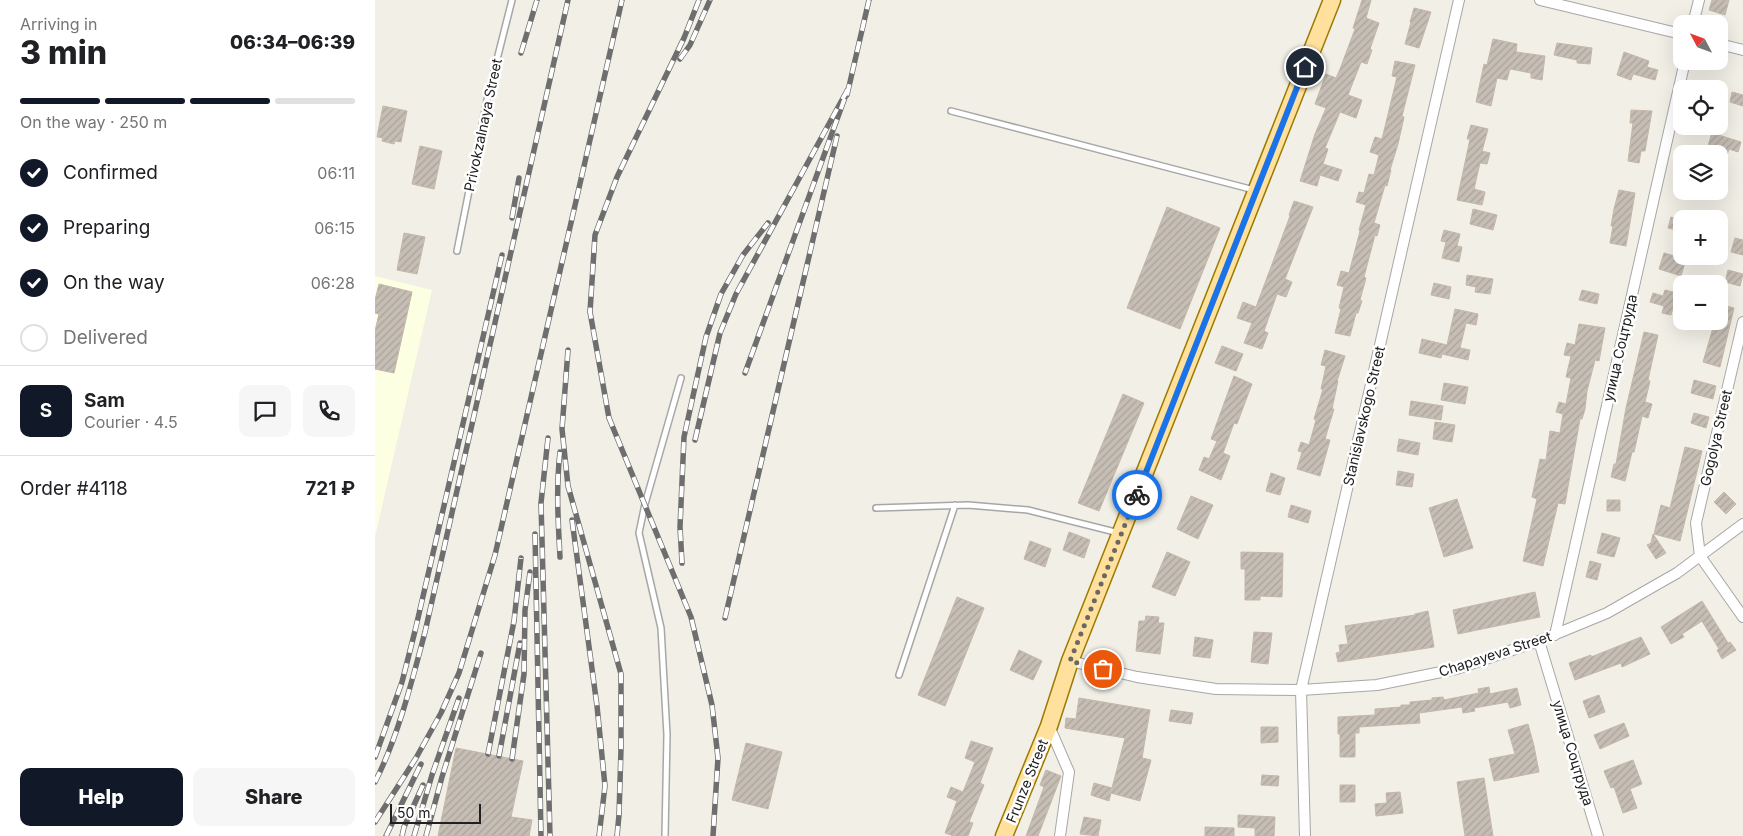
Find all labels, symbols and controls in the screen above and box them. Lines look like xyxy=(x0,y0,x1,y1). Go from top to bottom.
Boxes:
text: Arriving in xyxy=(20,14,97,34)
north arrow xyxy=(1673,15,1727,70)
map controls xyxy=(1673,15,1728,330)
text: 06:34–06:39 xyxy=(230,31,355,54)
text: 3 min xyxy=(20,33,107,72)
pin xyxy=(1284,46,1326,88)
icon: home xyxy=(1291,53,1319,81)
street label: Privokzalnaya Street xyxy=(460,56,505,193)
button: locate xyxy=(1673,80,1728,135)
text: On the way · 250 m xyxy=(20,112,167,132)
button: layers xyxy=(1673,145,1728,200)
icon: check xyxy=(20,159,48,187)
text: Confirmed xyxy=(63,161,158,184)
text: 06:11 xyxy=(317,163,355,183)
button: + xyxy=(1673,210,1728,265)
icon: check xyxy=(20,214,48,242)
text: Preparing xyxy=(63,216,150,239)
text: 06:15 xyxy=(314,218,355,238)
icon: check xyxy=(20,269,48,297)
text: On the way xyxy=(63,271,165,294)
text: 06:28 xyxy=(311,273,355,293)
button: − xyxy=(1673,275,1728,330)
street label: улица Соцтруда xyxy=(1599,293,1640,403)
text: Delivered xyxy=(63,326,148,349)
street label: Stanislavskogo Street xyxy=(1339,344,1388,487)
button: chat xyxy=(239,385,291,437)
button: phone xyxy=(303,385,355,437)
street label: Gogolya Street xyxy=(1696,388,1735,488)
text: Sam xyxy=(84,389,125,412)
text: S xyxy=(40,399,52,422)
text: Courier · 4.5 xyxy=(84,412,178,432)
courier xyxy=(1112,470,1162,520)
text: Order #4118 xyxy=(20,477,128,500)
text: 721 ₽ xyxy=(305,477,355,500)
icon: bike xyxy=(1123,481,1151,509)
street label: Chapayeva Street xyxy=(1436,627,1554,680)
pin xyxy=(1082,648,1124,690)
icon: bag xyxy=(1089,655,1117,683)
street label: улица Соцтруда xyxy=(1549,698,1598,808)
street label: Frunze Street xyxy=(1002,736,1051,825)
button: Help xyxy=(20,768,183,826)
button: Share xyxy=(193,768,355,826)
scale bar xyxy=(390,801,481,824)
text: 50 m xyxy=(397,804,431,821)

